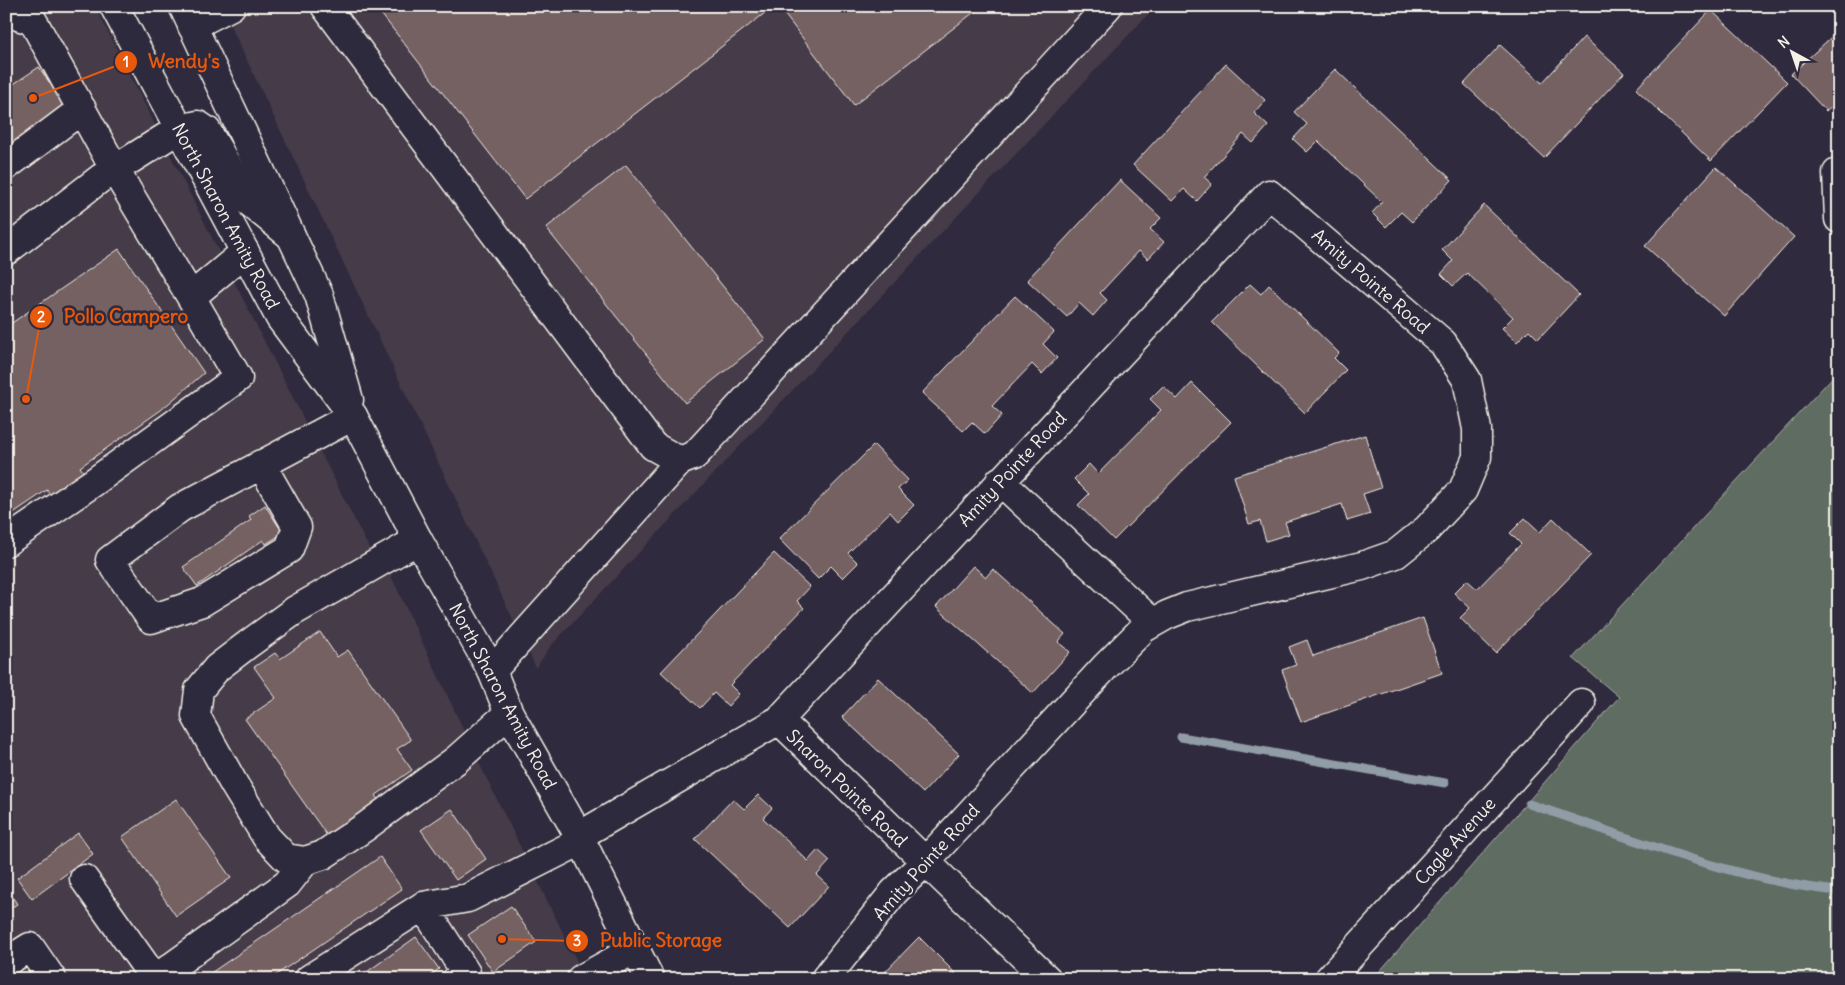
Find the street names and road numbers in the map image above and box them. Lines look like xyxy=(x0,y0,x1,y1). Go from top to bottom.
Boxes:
street label: North Sharon Amity Road xyxy=(167,119,285,313)
street label: Amity Pointe Road xyxy=(1307,223,1435,339)
street label: Amity Pointe Road xyxy=(953,406,1071,531)
street label: North Sharon Amity Road xyxy=(444,599,562,793)
street label: Sharon Pointe Road xyxy=(782,724,913,852)
street label: Cagle Avenue xyxy=(1410,792,1500,890)
street label: Amity Pointe Road xyxy=(868,799,985,925)

